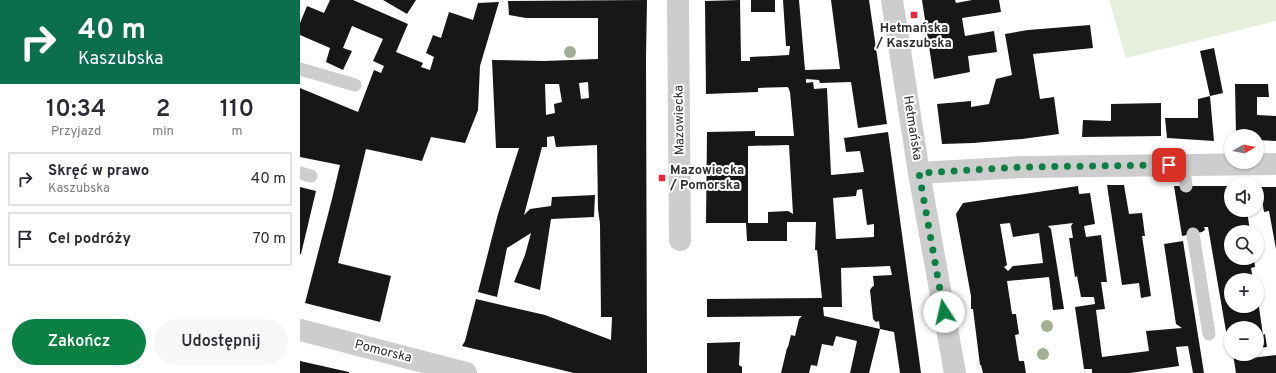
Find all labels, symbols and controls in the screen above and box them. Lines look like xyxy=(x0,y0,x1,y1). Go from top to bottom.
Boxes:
marker: Hetmańska / Kaszubska xyxy=(909,10,919,20)
text: 40 m xyxy=(78,13,146,49)
icon: right xyxy=(12,16,64,68)
place label: Hetmańska / Kaszubska xyxy=(875,21,952,52)
text: Kaszubska xyxy=(78,48,164,71)
street label: Mazowiecka xyxy=(671,85,689,155)
street label: Hetmańska xyxy=(899,94,925,162)
text: 10:34 xyxy=(46,95,106,125)
text: 2 xyxy=(156,95,170,125)
text: 110 xyxy=(220,95,254,125)
text: Przyjazd xyxy=(51,124,101,140)
text: min xyxy=(152,124,174,140)
text: m xyxy=(231,124,242,140)
north arrow xyxy=(1224,129,1264,169)
map controls xyxy=(1224,129,1264,361)
pin xyxy=(1152,148,1186,182)
icon: arrive xyxy=(1158,154,1180,176)
text: Skręć w prawo xyxy=(48,162,149,181)
place label: Mazowiecka / Pomorska xyxy=(669,163,744,194)
icon: right xyxy=(14,168,36,190)
text: 40 m xyxy=(251,170,286,189)
marker: Mazowiecka / Pomorska xyxy=(657,173,667,183)
button: sound xyxy=(1224,177,1264,217)
text: Kaszubska xyxy=(48,181,110,197)
button: search xyxy=(1224,225,1264,265)
icon: arrive xyxy=(14,228,36,250)
text: Cel podróży xyxy=(48,230,131,249)
text: 70 m xyxy=(253,230,286,249)
button: + xyxy=(1224,273,1264,313)
position arrow xyxy=(923,291,965,333)
button: Zakończ xyxy=(12,319,146,365)
button: Udostępnij xyxy=(154,319,288,365)
button: − xyxy=(1224,321,1264,361)
street label: Pomorska xyxy=(353,337,413,367)

